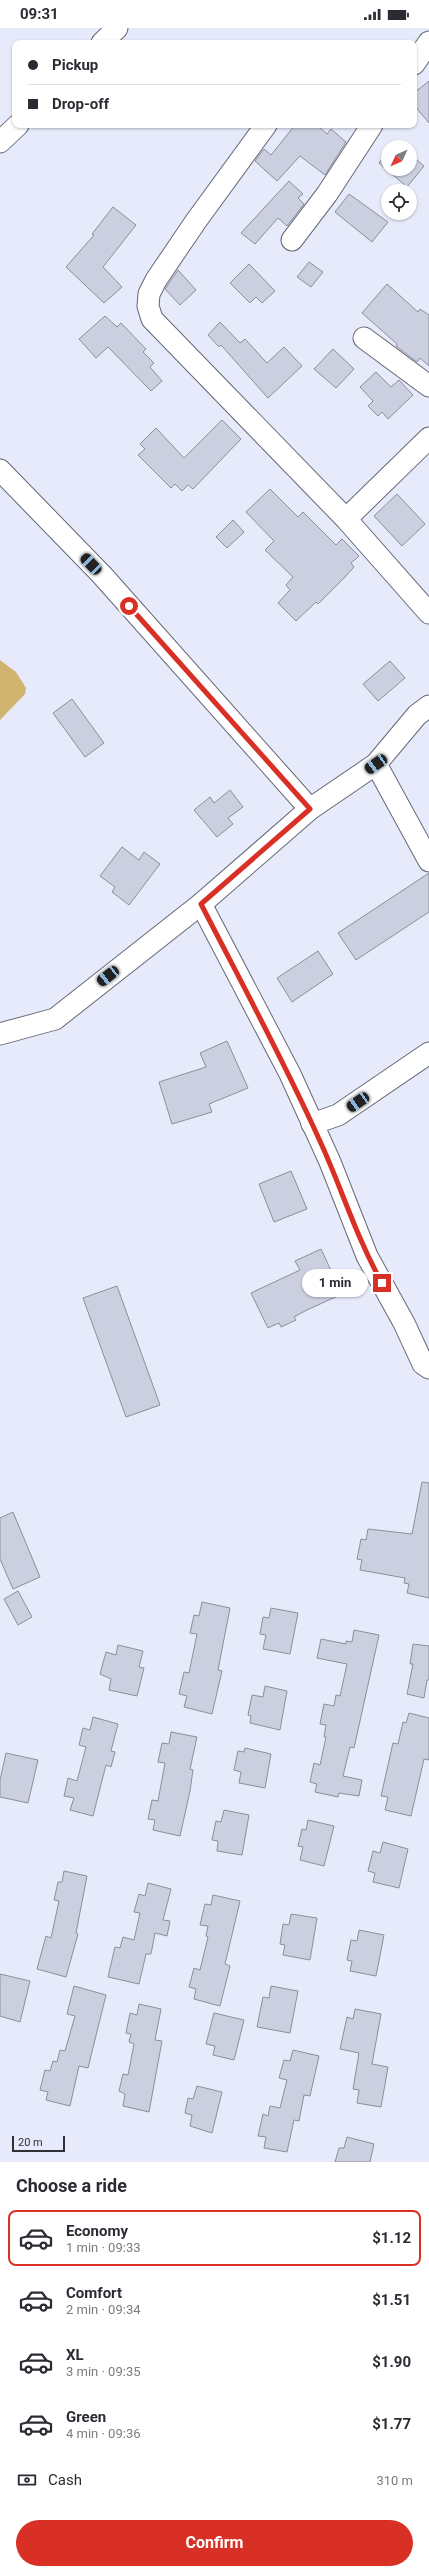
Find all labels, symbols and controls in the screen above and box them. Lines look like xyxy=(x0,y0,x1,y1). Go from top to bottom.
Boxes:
text: 09:31 xyxy=(20,5,59,23)
text: Pickup xyxy=(52,56,98,74)
text: Drop-off xyxy=(52,95,109,113)
north arrow xyxy=(381,140,417,176)
map controls xyxy=(381,140,417,220)
button: locate xyxy=(381,184,417,220)
car xyxy=(78,551,104,577)
route start xyxy=(120,597,138,615)
car xyxy=(363,752,389,776)
car xyxy=(95,964,121,988)
car xyxy=(345,1090,371,1114)
callout: 1 min xyxy=(302,1269,368,1297)
route end xyxy=(373,1274,391,1292)
text: 1 min xyxy=(319,1275,351,1290)
scale bar xyxy=(12,2134,65,2153)
text: 20 m xyxy=(18,2136,43,2149)
text: Choose a ride xyxy=(16,2175,127,2196)
icon: car xyxy=(18,2220,54,2256)
text: Economy xyxy=(66,2222,128,2240)
text: $1.12 xyxy=(372,2229,411,2247)
text: 1 min · 09:33 xyxy=(66,2240,141,2255)
icon: car xyxy=(18,2282,54,2318)
text: Comfort xyxy=(66,2284,122,2302)
text: $1.51 xyxy=(372,2291,411,2309)
text: 2 min · 09:34 xyxy=(66,2302,141,2317)
icon: car xyxy=(18,2344,54,2380)
text: XL xyxy=(66,2346,84,2364)
text: $1.90 xyxy=(372,2353,411,2371)
text: 3 min · 09:35 xyxy=(66,2364,141,2379)
icon: car xyxy=(18,2406,54,2442)
text: Green xyxy=(66,2408,106,2426)
text: $1.77 xyxy=(372,2415,411,2433)
text: 4 min · 09:36 xyxy=(66,2426,141,2441)
icon: cash xyxy=(16,2469,38,2491)
text: Cash xyxy=(48,2471,82,2489)
text: 310 m xyxy=(376,2473,413,2488)
button: Confirm xyxy=(16,2520,413,2566)

